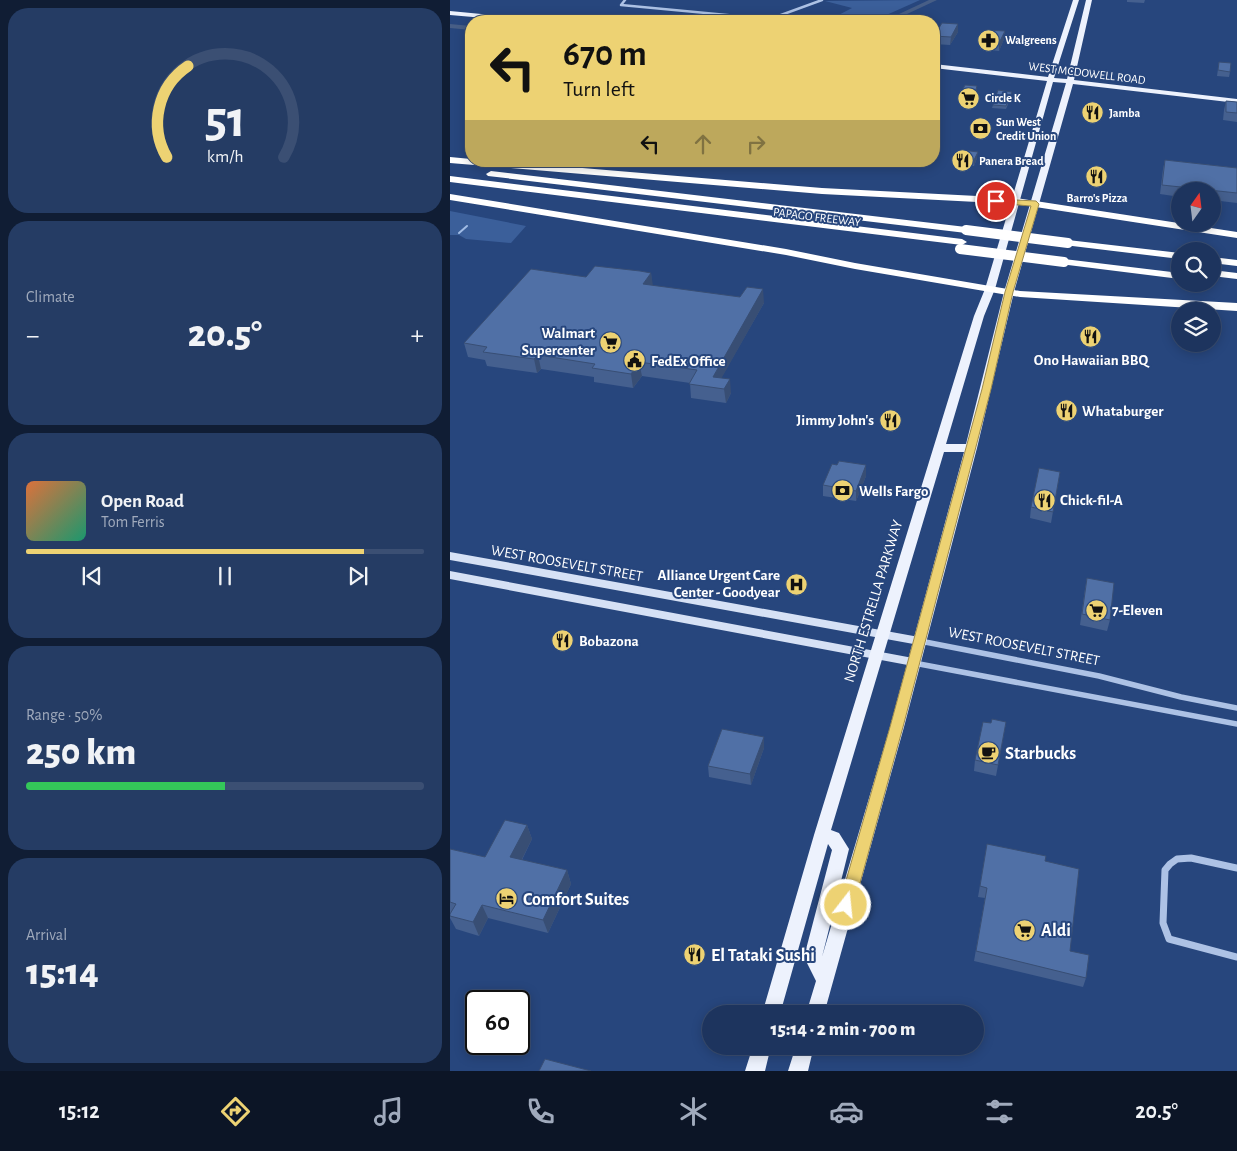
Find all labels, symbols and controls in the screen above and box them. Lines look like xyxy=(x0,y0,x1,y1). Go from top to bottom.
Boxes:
pharmacy icon: Walgreens xyxy=(977,28,1001,52)
place label: Walgreens xyxy=(1005,34,1057,46)
icon: left xyxy=(480,35,545,100)
text: 670 m xyxy=(563,37,647,72)
street label: WEST MCDOWELL ROAD xyxy=(1028,60,1146,86)
text: Turn left xyxy=(563,78,635,100)
supermarket icon: Circle K xyxy=(957,86,981,110)
place label: Circle K xyxy=(985,92,1022,104)
text: 51 xyxy=(204,94,246,146)
restaurant icon: Jamba xyxy=(1081,101,1105,125)
place label: Jamba xyxy=(1109,107,1140,119)
place label: Sun West Credit Union xyxy=(996,116,1056,142)
bank icon: Sun West Credit Union xyxy=(968,117,992,141)
icon: left xyxy=(636,130,664,158)
icon: ahead xyxy=(689,130,717,158)
icon: right xyxy=(742,130,770,158)
text: km/h xyxy=(207,148,243,166)
restaurant icon: Panera Bread xyxy=(951,149,975,173)
place label: Panera Bread xyxy=(979,155,1044,167)
restaurant icon: Barro's Pizza xyxy=(1085,165,1109,189)
pin xyxy=(975,180,1017,222)
north arrow xyxy=(1171,182,1221,232)
map controls xyxy=(1171,182,1221,352)
icon: arrive xyxy=(982,187,1010,215)
place label: Barro's Pizza xyxy=(1066,192,1128,204)
street label: PAPAGO FREEWAY xyxy=(772,206,862,228)
button: search xyxy=(1171,242,1221,292)
text: Climate xyxy=(26,289,75,305)
button: layers xyxy=(1171,302,1221,352)
text: 20.5° xyxy=(188,316,262,354)
text: − xyxy=(26,322,39,350)
text: + xyxy=(411,322,424,350)
restaurant icon: Ono Hawaiian BBQ xyxy=(1079,325,1103,349)
place label: Walmart Supercenter xyxy=(522,326,596,358)
supermarket icon: Walmart Supercenter xyxy=(599,330,623,354)
public building icon: FedEx Office xyxy=(623,349,647,373)
place label: Ono Hawaiian BBQ xyxy=(1034,353,1150,368)
place label: FedEx Office xyxy=(651,354,726,369)
restaurant icon: Whataburger xyxy=(1054,399,1078,423)
place label: Whataburger xyxy=(1082,404,1164,419)
restaurant icon: Jimmy John's xyxy=(878,408,902,432)
place label: Jimmy John's xyxy=(796,413,874,428)
bank icon: Wells Fargo xyxy=(831,479,855,503)
place label: Wells Fargo xyxy=(859,484,928,499)
restaurant icon: Chick-fil-A xyxy=(1032,488,1056,512)
text: Open Road xyxy=(101,492,184,511)
place label: Chick-fil-A xyxy=(1060,493,1123,508)
text: Tom Ferris xyxy=(101,514,165,530)
street label: NORTH ESTRELLA PARKWAY xyxy=(842,518,905,684)
street label: WEST ROOSEVELT STREET xyxy=(490,543,645,584)
icon: previous xyxy=(78,562,106,590)
icon: pause xyxy=(211,562,239,590)
icon: next xyxy=(344,562,372,590)
place label: Alliance Urgent Care Center - Goodyear xyxy=(657,568,781,600)
hospital icon: Alliance Urgent Care Center - Goodyear xyxy=(784,572,808,596)
supermarket icon: 7-Eleven xyxy=(1084,598,1108,622)
place label: 7-Eleven xyxy=(1112,603,1163,618)
street label: WEST ROOSEVELT STREET xyxy=(947,624,1102,669)
restaurant icon: Bobazona xyxy=(551,629,575,653)
place label: Bobazona xyxy=(579,634,639,649)
text: Range · 50% xyxy=(26,707,102,723)
text: 250 km xyxy=(26,734,136,772)
cafe icon: Starbucks xyxy=(977,741,1001,765)
place label: Starbucks xyxy=(1005,745,1076,763)
position arrow xyxy=(819,878,871,930)
hotel icon: Comfort Suites xyxy=(495,887,519,911)
place label: Comfort Suites xyxy=(523,891,629,909)
supermarket icon: Aldi xyxy=(1013,918,1037,942)
place label: Aldi xyxy=(1041,922,1071,940)
text: Arrival xyxy=(26,927,67,943)
restaurant icon: El Tataki Sushi xyxy=(683,943,707,967)
place label: El Tataki Sushi xyxy=(711,947,815,965)
text: 15:14 xyxy=(26,954,99,992)
speed limit sign: 60 xyxy=(465,990,530,1055)
text: 15:14 · 2 min · 700 m xyxy=(771,1020,915,1039)
icon: directions xyxy=(218,1094,253,1129)
icon: music xyxy=(371,1094,406,1129)
icon: phone xyxy=(523,1094,558,1129)
icon: climate xyxy=(676,1094,711,1129)
icon: car xyxy=(829,1094,864,1129)
icon: filters xyxy=(982,1094,1017,1129)
text: 15:12 xyxy=(59,1100,100,1122)
text: 20.5° xyxy=(1135,1100,1178,1122)

